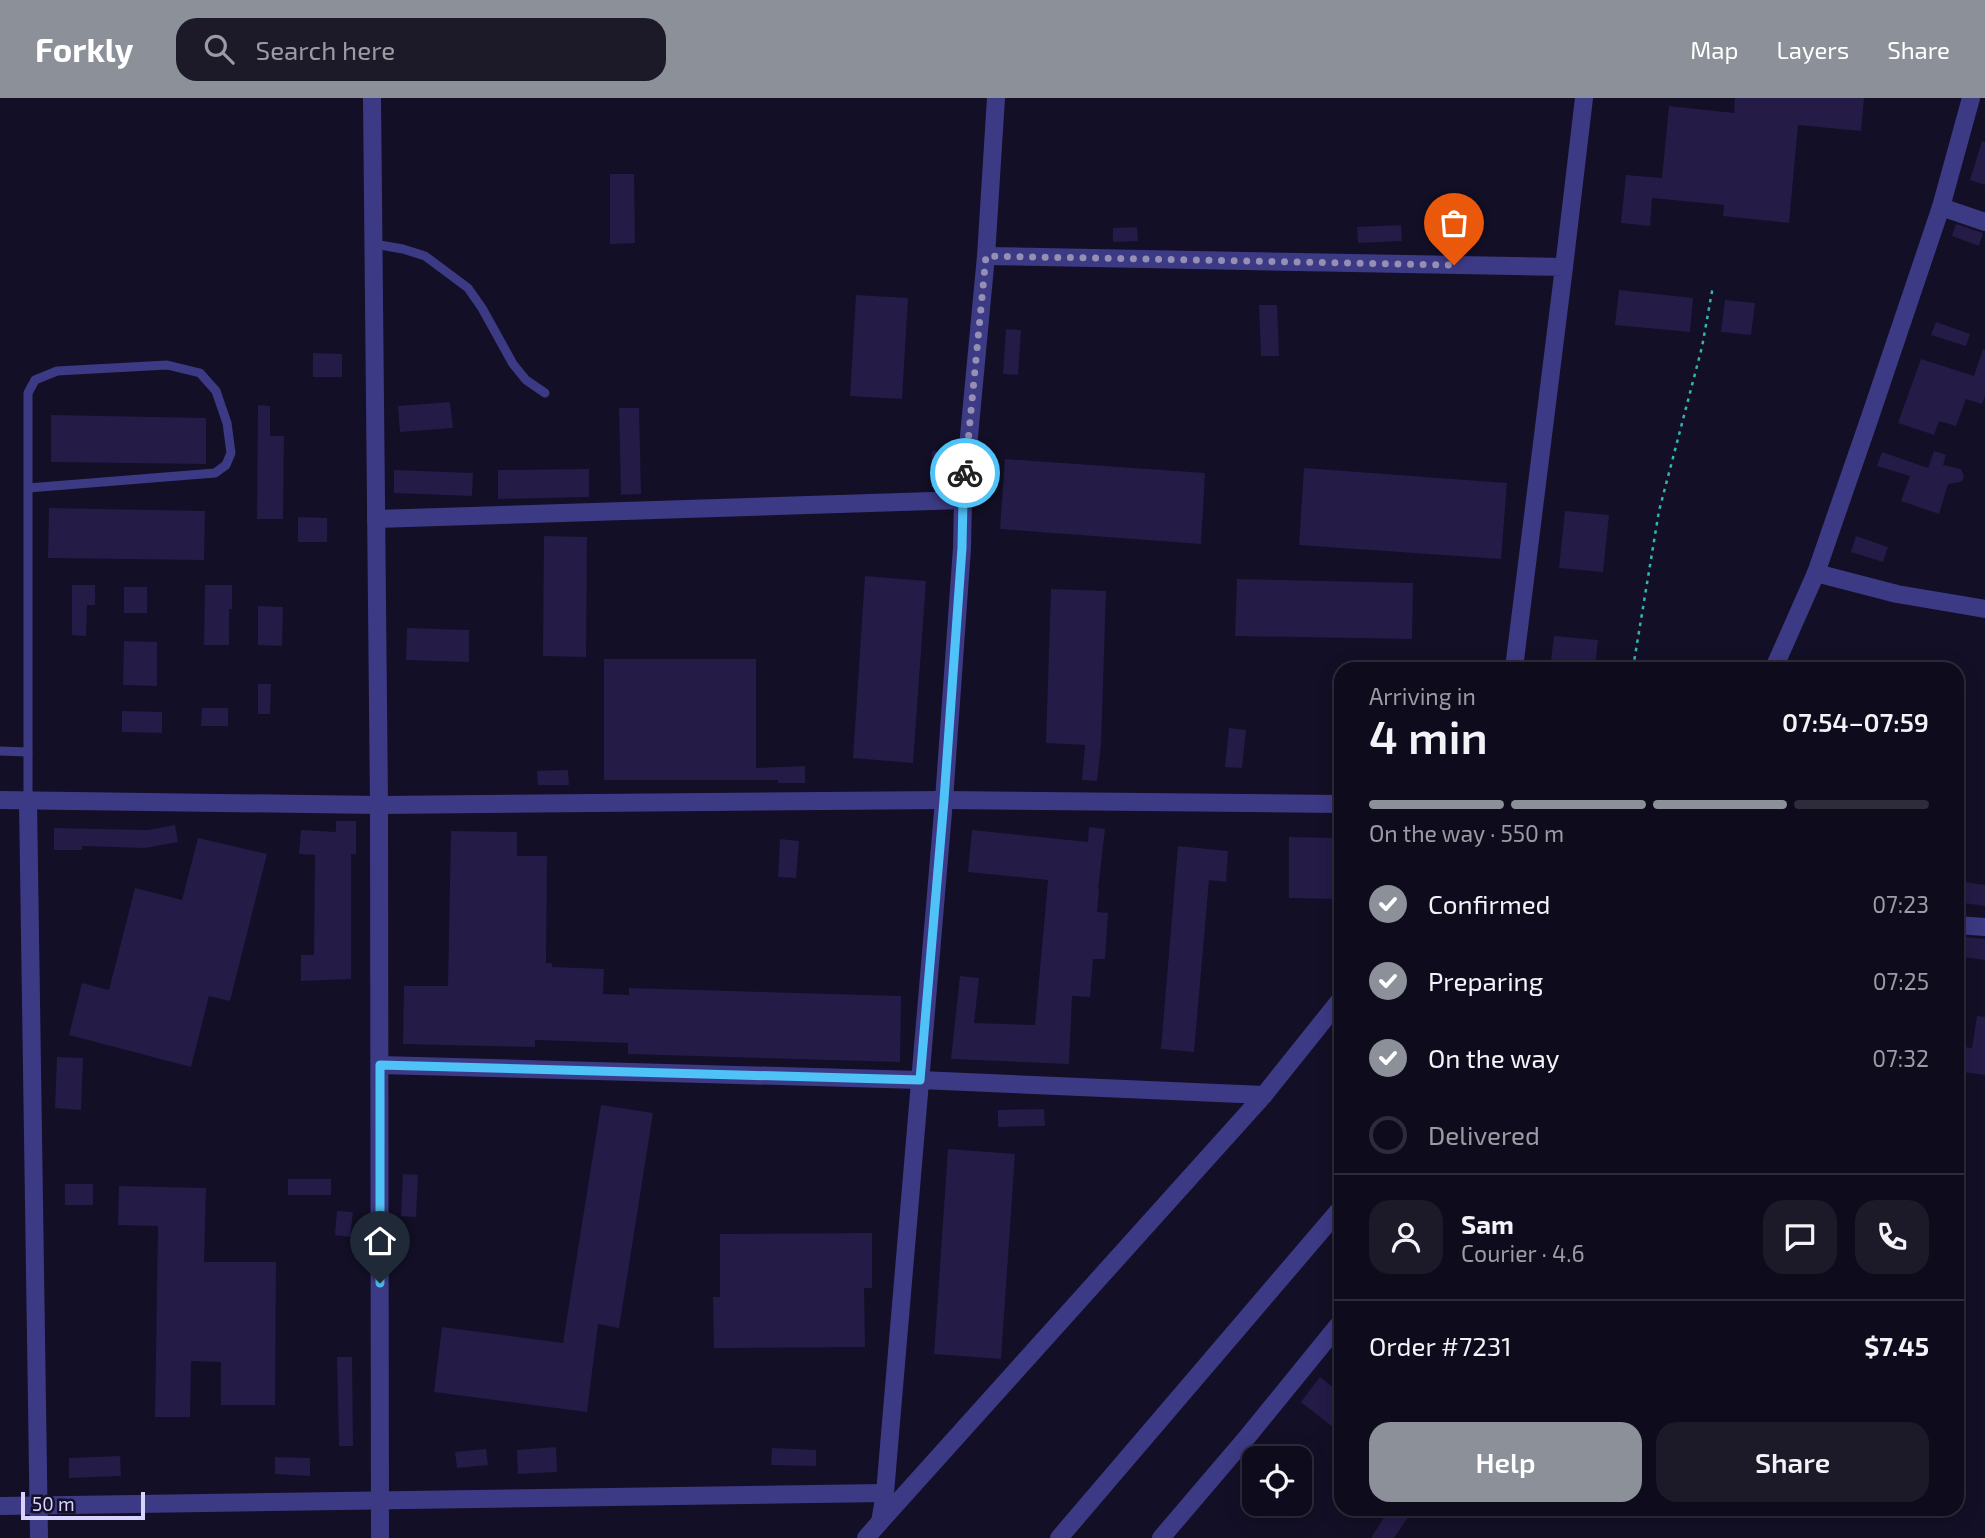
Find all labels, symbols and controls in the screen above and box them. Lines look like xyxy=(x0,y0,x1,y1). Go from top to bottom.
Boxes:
search box xyxy=(176,18,666,81)
text: Forkly xyxy=(35,29,134,69)
icon: search xyxy=(200,30,238,68)
text: Search here xyxy=(256,34,395,65)
text: Map xyxy=(1690,35,1738,64)
text: Layers xyxy=(1776,35,1849,64)
text: Share xyxy=(1887,35,1950,64)
pin xyxy=(1424,193,1484,265)
icon: bag xyxy=(1435,204,1473,242)
courier xyxy=(930,438,1000,508)
icon: bike xyxy=(946,454,984,492)
text: Arriving in xyxy=(1369,682,1476,710)
text: 07:54–07:59 xyxy=(1782,706,1929,737)
text: 4 min xyxy=(1369,708,1488,763)
text: On the way · 550 m xyxy=(1369,819,1564,847)
icon: check xyxy=(1369,885,1407,923)
text: Confirmed xyxy=(1428,888,1551,919)
text: 07:23 xyxy=(1872,890,1929,918)
icon: check xyxy=(1369,962,1407,1000)
text: Preparing xyxy=(1428,965,1543,996)
text: 07:25 xyxy=(1873,967,1929,995)
icon: check xyxy=(1369,1039,1407,1077)
text: On the way xyxy=(1428,1042,1559,1073)
text: 07:32 xyxy=(1872,1044,1929,1072)
text: Delivered xyxy=(1428,1119,1540,1150)
button: person xyxy=(1369,1200,1443,1274)
button: chat xyxy=(1763,1200,1837,1274)
button: phone xyxy=(1855,1200,1929,1274)
text: Sam xyxy=(1461,1208,1514,1239)
pin xyxy=(350,1211,410,1283)
icon: home xyxy=(361,1222,399,1260)
text: Courier · 4.6 xyxy=(1461,1239,1585,1267)
text: Order #7231 xyxy=(1369,1330,1512,1361)
text: $7.45 xyxy=(1864,1330,1929,1361)
button: Help xyxy=(1369,1422,1642,1502)
button: Share xyxy=(1656,1422,1929,1502)
map controls xyxy=(1242,1446,1312,1516)
button: locate xyxy=(1242,1446,1312,1516)
scale bar xyxy=(21,1489,145,1521)
text: 50 m xyxy=(32,1492,75,1515)

